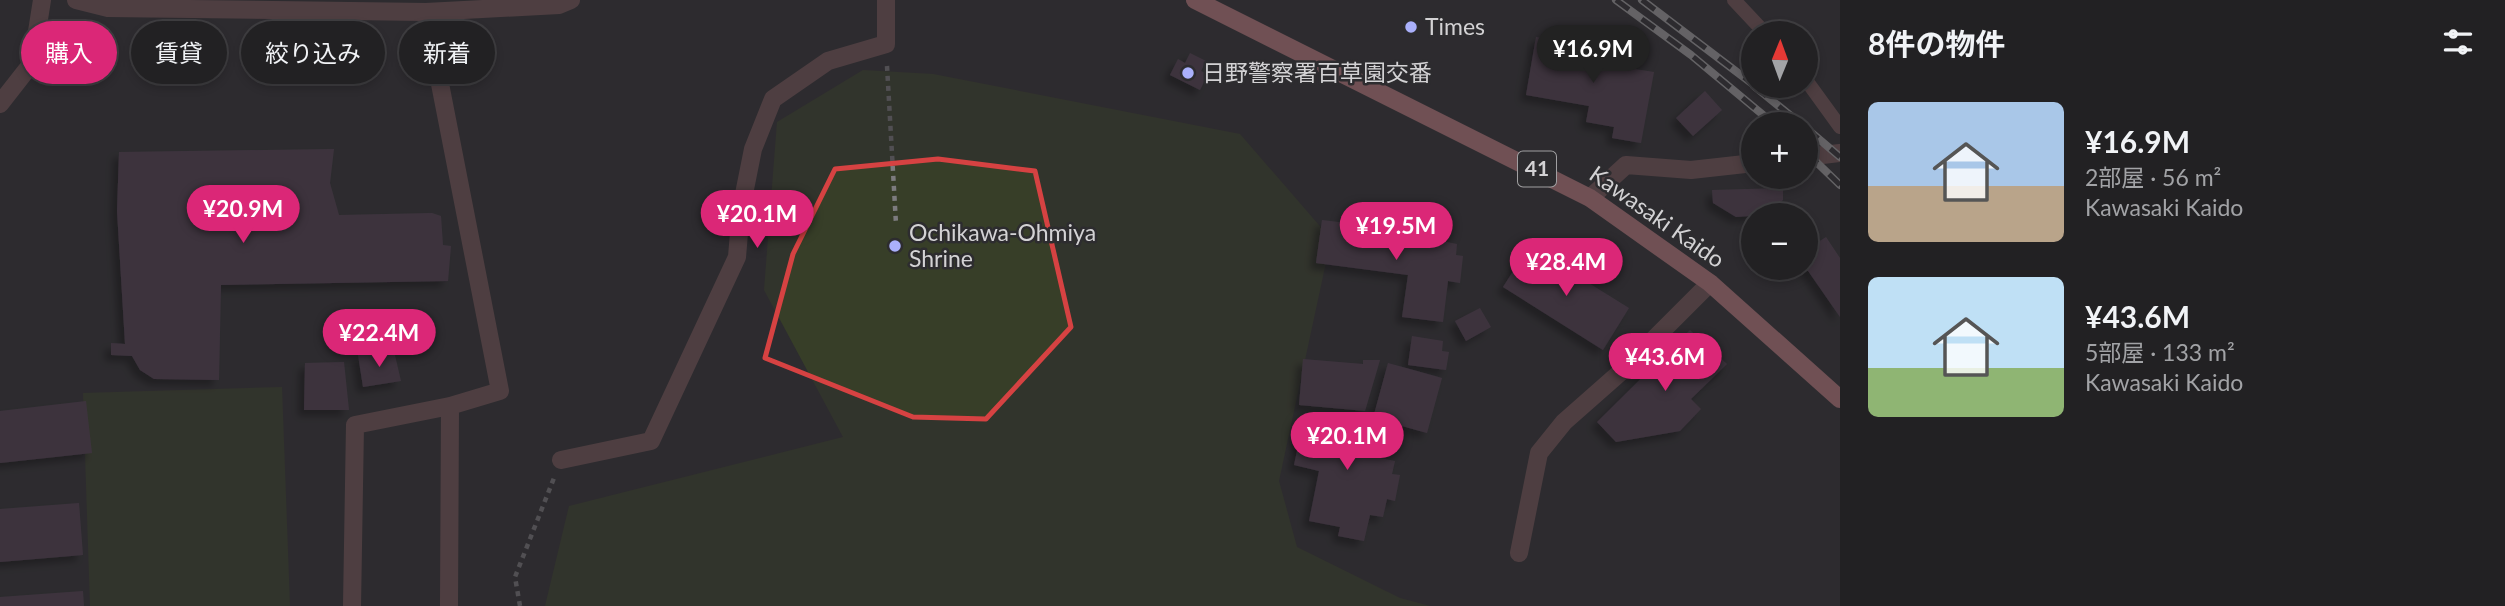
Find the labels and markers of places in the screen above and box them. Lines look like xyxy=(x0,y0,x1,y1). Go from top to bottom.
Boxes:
place label: Times xyxy=(1425,12,1485,40)
marker: Times xyxy=(1403,19,1419,35)
pin: ¥16.9M xyxy=(1536,25,1650,85)
place label: 日野警察署百草園交番 xyxy=(1202,58,1432,86)
marker: 日野警察署百草園交番 xyxy=(1180,65,1196,81)
pin: ¥20.9M xyxy=(186,186,300,245)
pin: ¥20.1M xyxy=(700,190,814,250)
pin: ¥19.5M xyxy=(1339,202,1453,262)
place label: Ochikawa-Ohmiya Shrine xyxy=(909,218,1096,272)
marker: Ochikawa-Ohmiya Shrine xyxy=(887,238,903,254)
pin: ¥28.4M xyxy=(1509,238,1623,298)
pin: ¥22.4M xyxy=(322,310,436,369)
pin: ¥43.6M xyxy=(1608,334,1722,393)
pin: ¥20.1M xyxy=(1290,412,1404,472)

